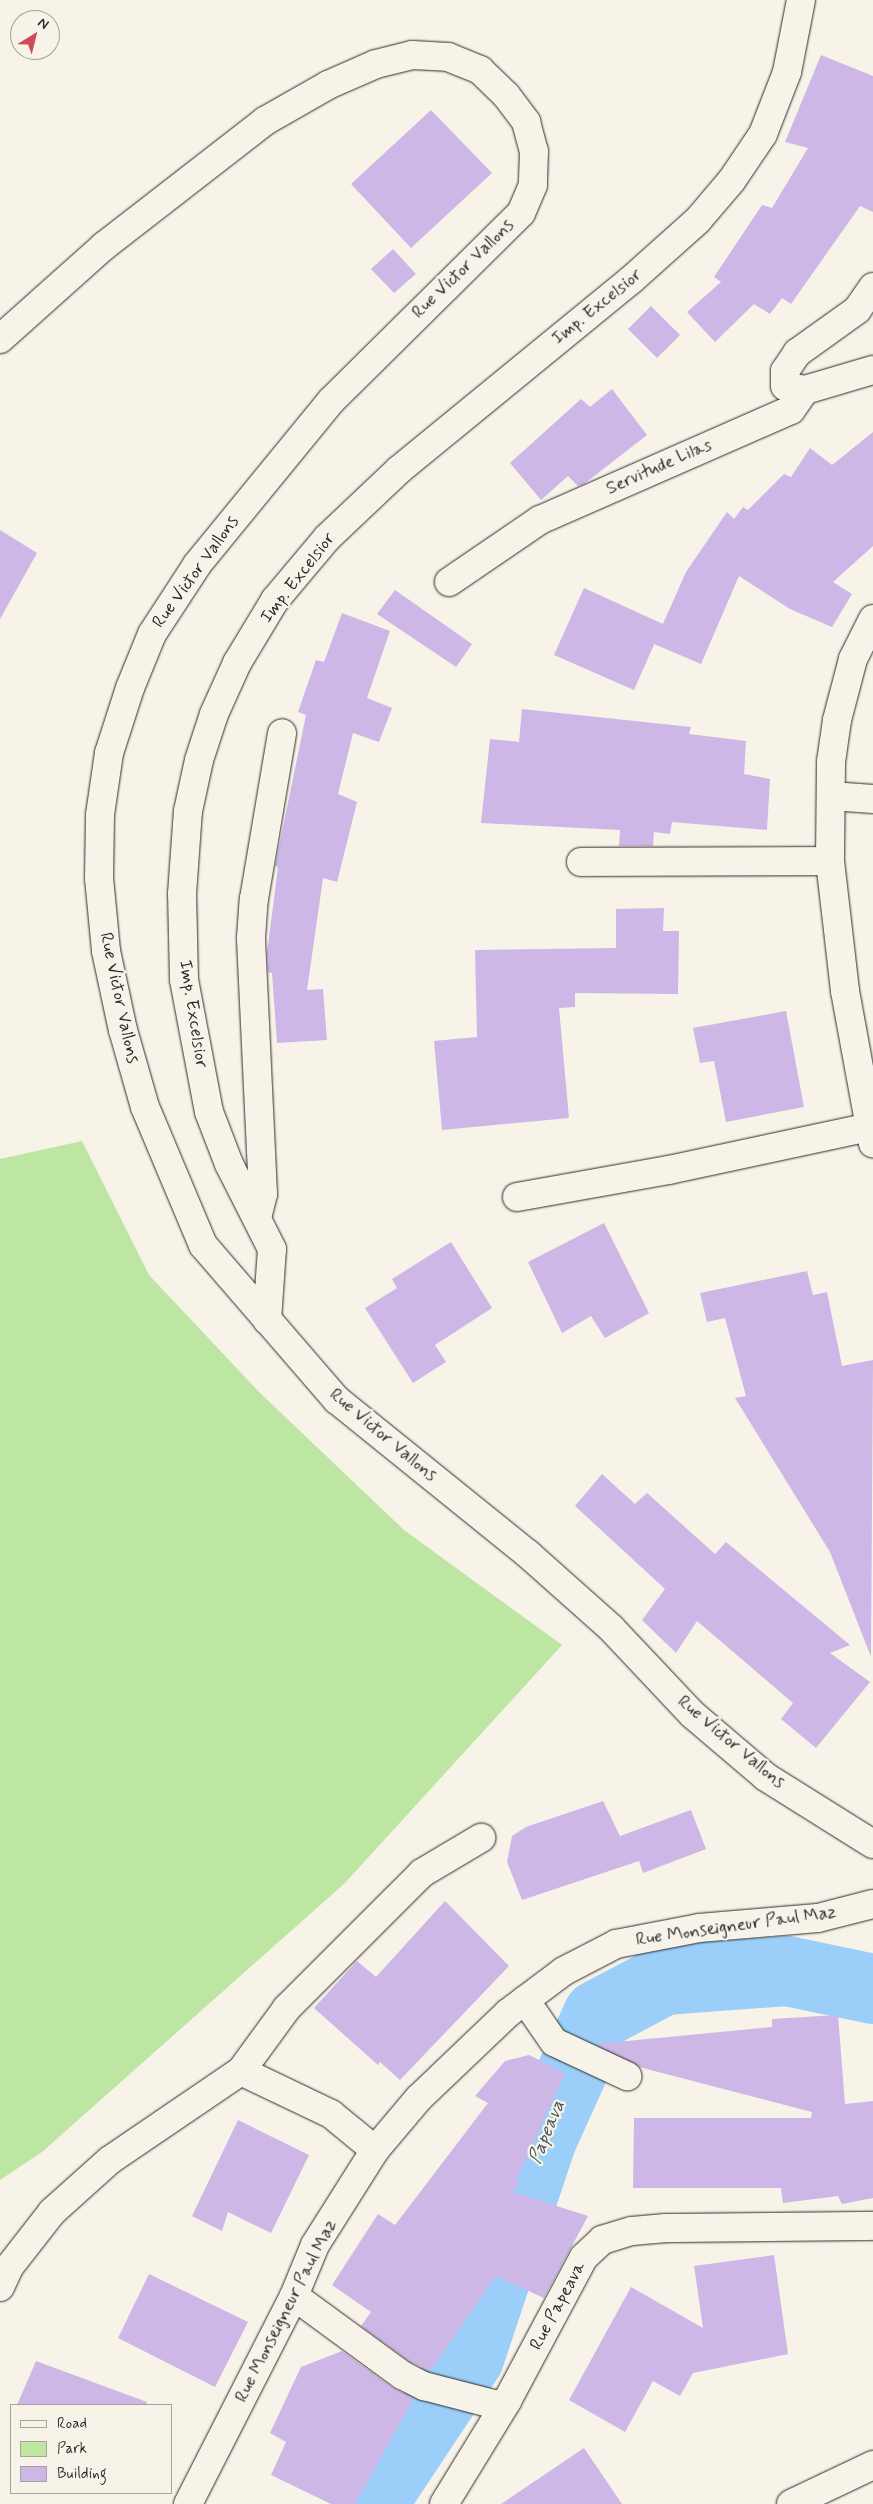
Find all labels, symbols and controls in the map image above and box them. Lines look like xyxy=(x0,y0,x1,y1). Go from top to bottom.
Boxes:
north arrow xyxy=(10,10,60,60)
text: N xyxy=(34,14,52,34)
street label: Rue Victor Vallons xyxy=(408,215,518,323)
street label: Imp. Excelsior xyxy=(548,264,646,350)
street label: Servitude Lilas xyxy=(603,434,715,500)
street label: Rue Victor Vallons xyxy=(148,512,244,632)
street label: Imp. Excelsior xyxy=(256,528,340,628)
street label: Rue Victor Vallons xyxy=(95,931,143,1065)
street label: Imp. Excelsior xyxy=(174,959,212,1069)
street label: Rue Victor Vallons xyxy=(325,1384,441,1486)
street label: Rue Victor Vallons xyxy=(673,1691,789,1793)
street label: Rue Monseigneur Paul Maz xyxy=(635,1901,837,1951)
water label: Papeava xyxy=(524,2097,570,2167)
street label: Rue Monseigneur Paul Maz xyxy=(231,2216,341,2406)
street label: Rue Papeava xyxy=(526,2259,590,2353)
legend xyxy=(10,2404,172,2494)
text: Road xyxy=(57,2414,87,2434)
text: Park xyxy=(57,2439,87,2459)
text: Building xyxy=(57,2464,107,2484)

